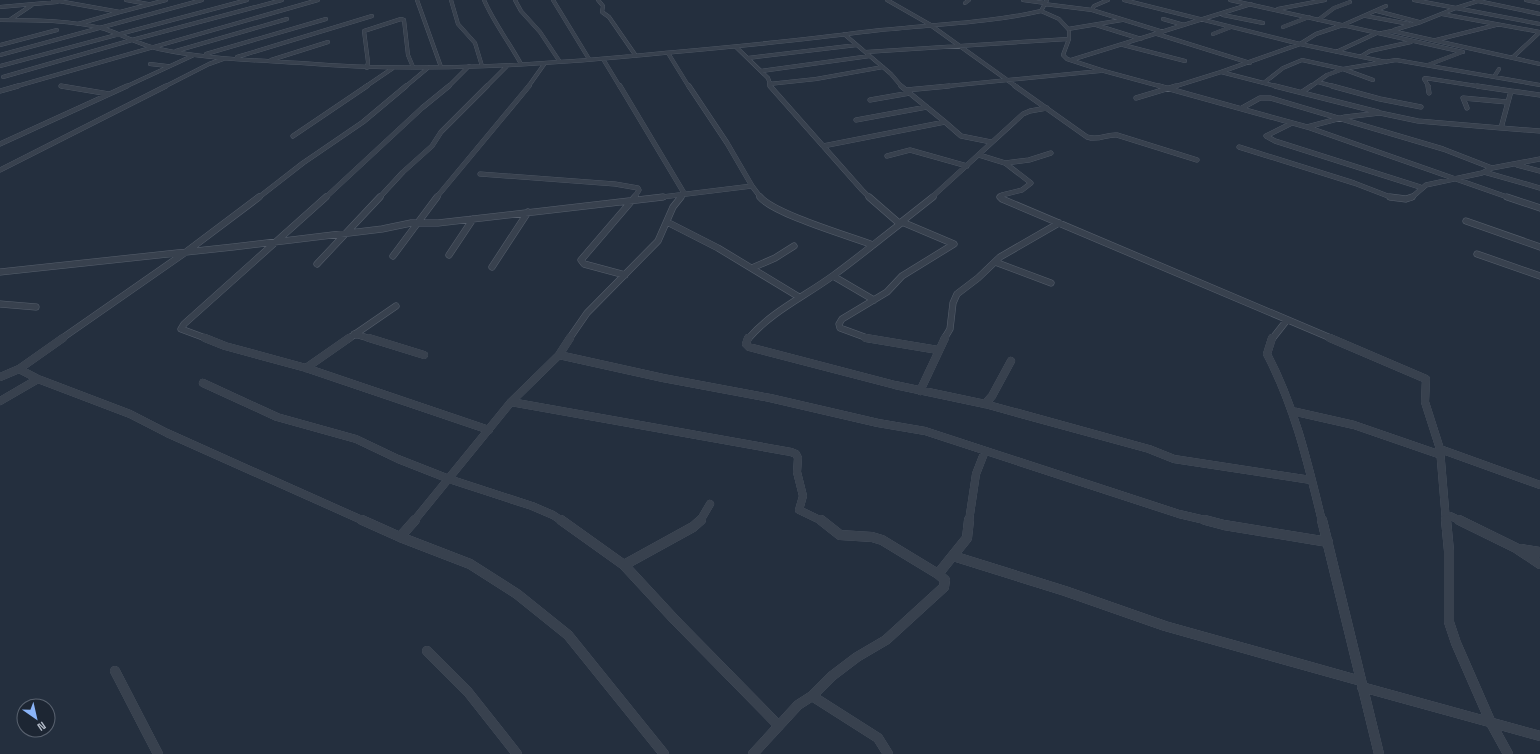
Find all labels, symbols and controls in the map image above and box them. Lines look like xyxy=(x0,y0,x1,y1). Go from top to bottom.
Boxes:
north arrow xyxy=(16,698,56,738)
text: N xyxy=(35,718,49,734)

